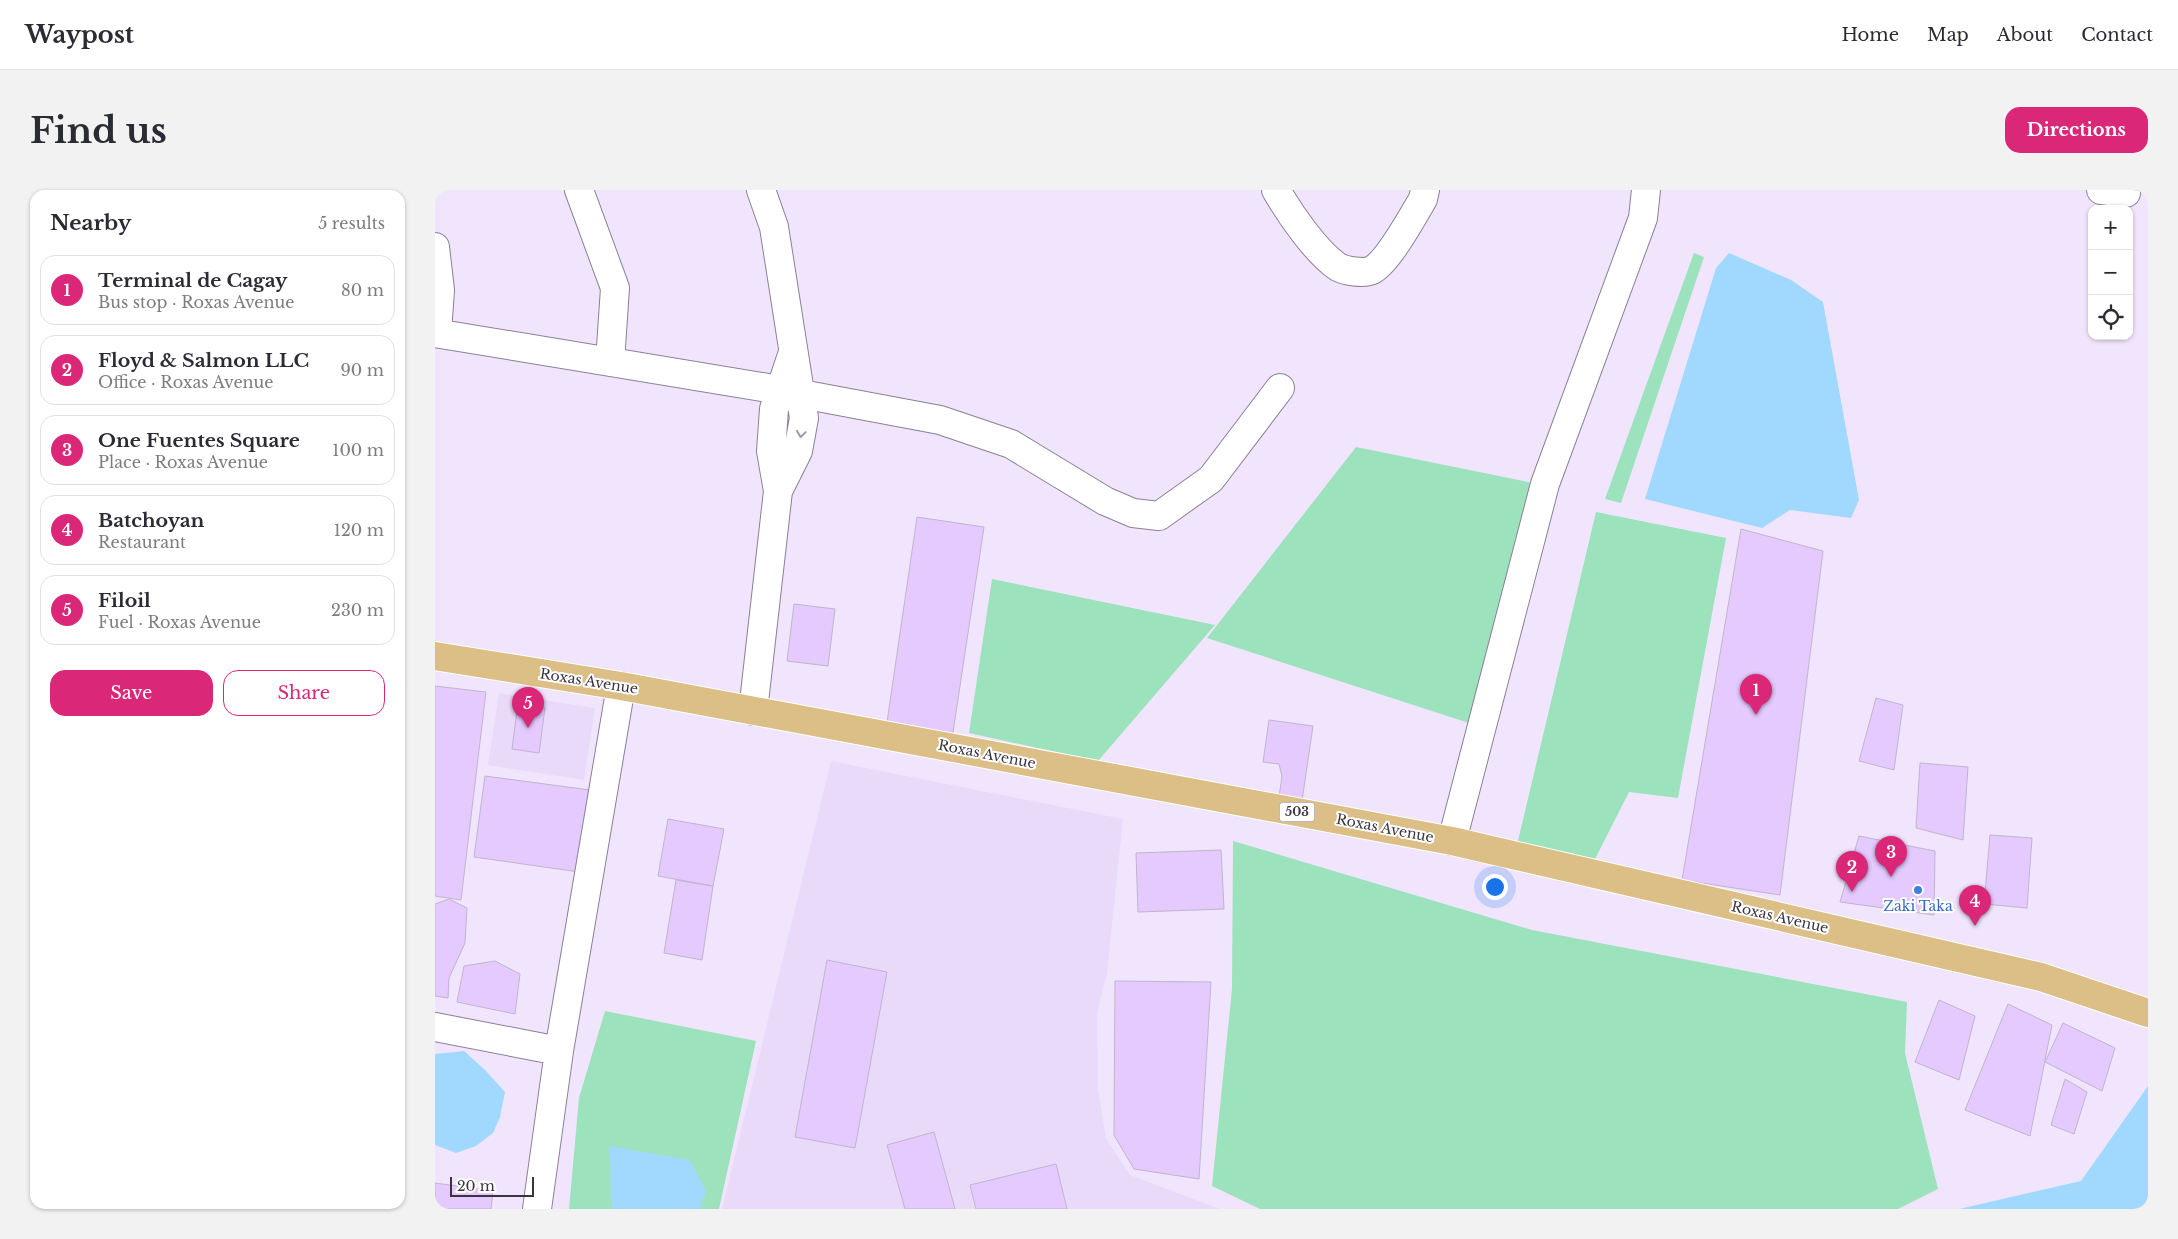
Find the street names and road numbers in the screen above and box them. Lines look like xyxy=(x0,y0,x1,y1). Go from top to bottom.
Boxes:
street label: Roxas Avenue xyxy=(539,664,639,698)
street label: Roxas Avenue xyxy=(937,736,1037,772)
road number: 503 xyxy=(1279,802,1315,822)
street label: Roxas Avenue xyxy=(1335,810,1435,846)
street label: Roxas Avenue xyxy=(1730,897,1830,937)

